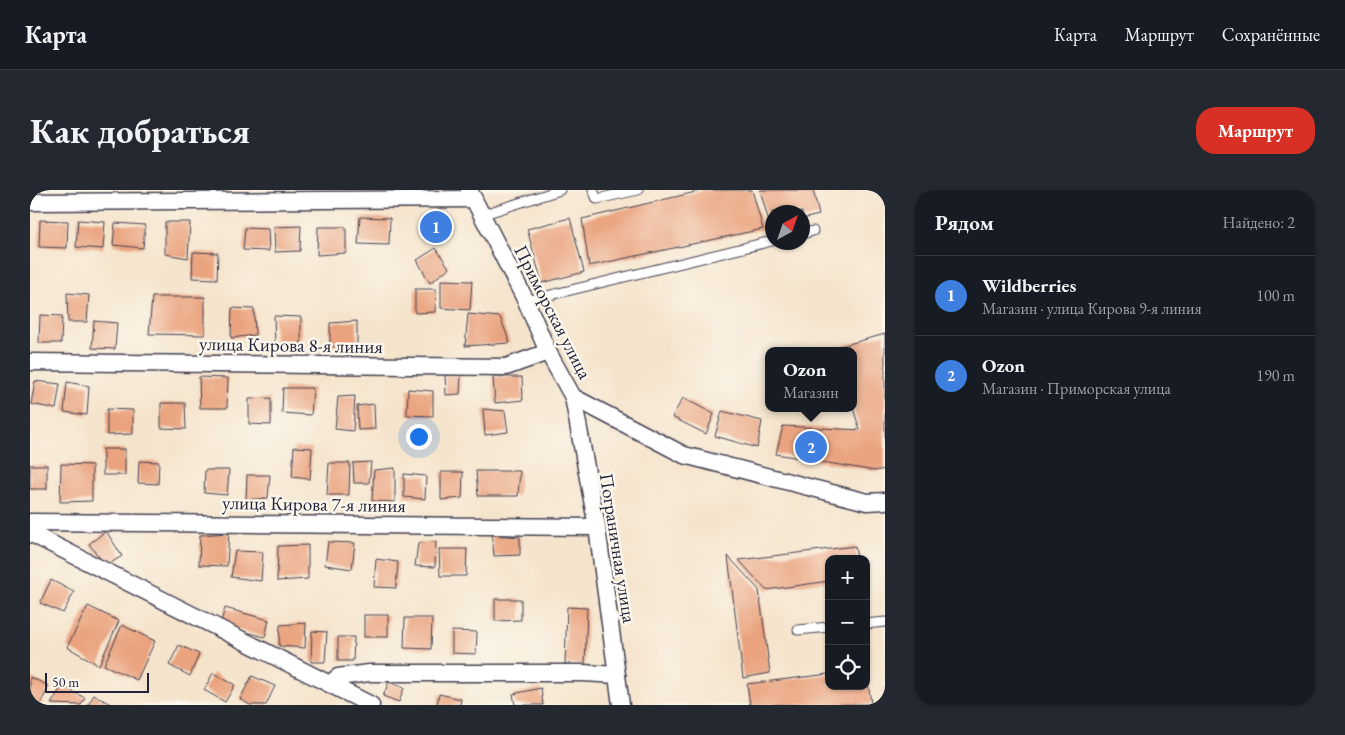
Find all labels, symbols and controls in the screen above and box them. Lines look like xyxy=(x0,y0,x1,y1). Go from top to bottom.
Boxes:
text: Карта xyxy=(25,19,87,50)
text: Карта xyxy=(1054,23,1097,46)
text: Маршрут xyxy=(1125,23,1194,46)
text: Сохранённые xyxy=(1222,23,1320,46)
button: Маршрут xyxy=(1196,107,1315,154)
text: Как добраться xyxy=(30,108,250,153)
north arrow xyxy=(765,205,810,250)
pin: 1 xyxy=(420,208,452,246)
text: Рядом xyxy=(935,209,994,236)
text: Найдено: 2 xyxy=(1223,212,1295,233)
street label: Приморская улица xyxy=(508,241,598,384)
text: Wildberries xyxy=(982,273,1076,298)
text: 1 xyxy=(947,285,955,306)
text: 100 m xyxy=(1256,285,1295,306)
text: Магазин · улица Кирова 9-я линия xyxy=(982,298,1202,319)
street label: улица Кирова 8-я линия xyxy=(199,331,384,359)
popup xyxy=(765,347,857,412)
text: Ozon xyxy=(982,353,1025,378)
text: Ozon xyxy=(783,357,826,382)
text: 2 xyxy=(947,365,955,386)
text: 190 m xyxy=(1256,365,1295,386)
text: Магазин · Приморская улица xyxy=(982,378,1171,399)
text: Магазин xyxy=(783,382,839,403)
your location xyxy=(406,424,432,450)
pin: 2 xyxy=(795,428,827,466)
street label: Пограничная улица xyxy=(594,471,642,625)
street label: улица Кирова 7-я линия xyxy=(222,490,407,518)
map controls xyxy=(825,555,870,690)
button: + xyxy=(825,555,870,600)
button: − xyxy=(825,600,870,645)
button: locate xyxy=(825,645,870,690)
scale bar xyxy=(45,670,149,693)
text: 50 m xyxy=(52,673,79,691)

